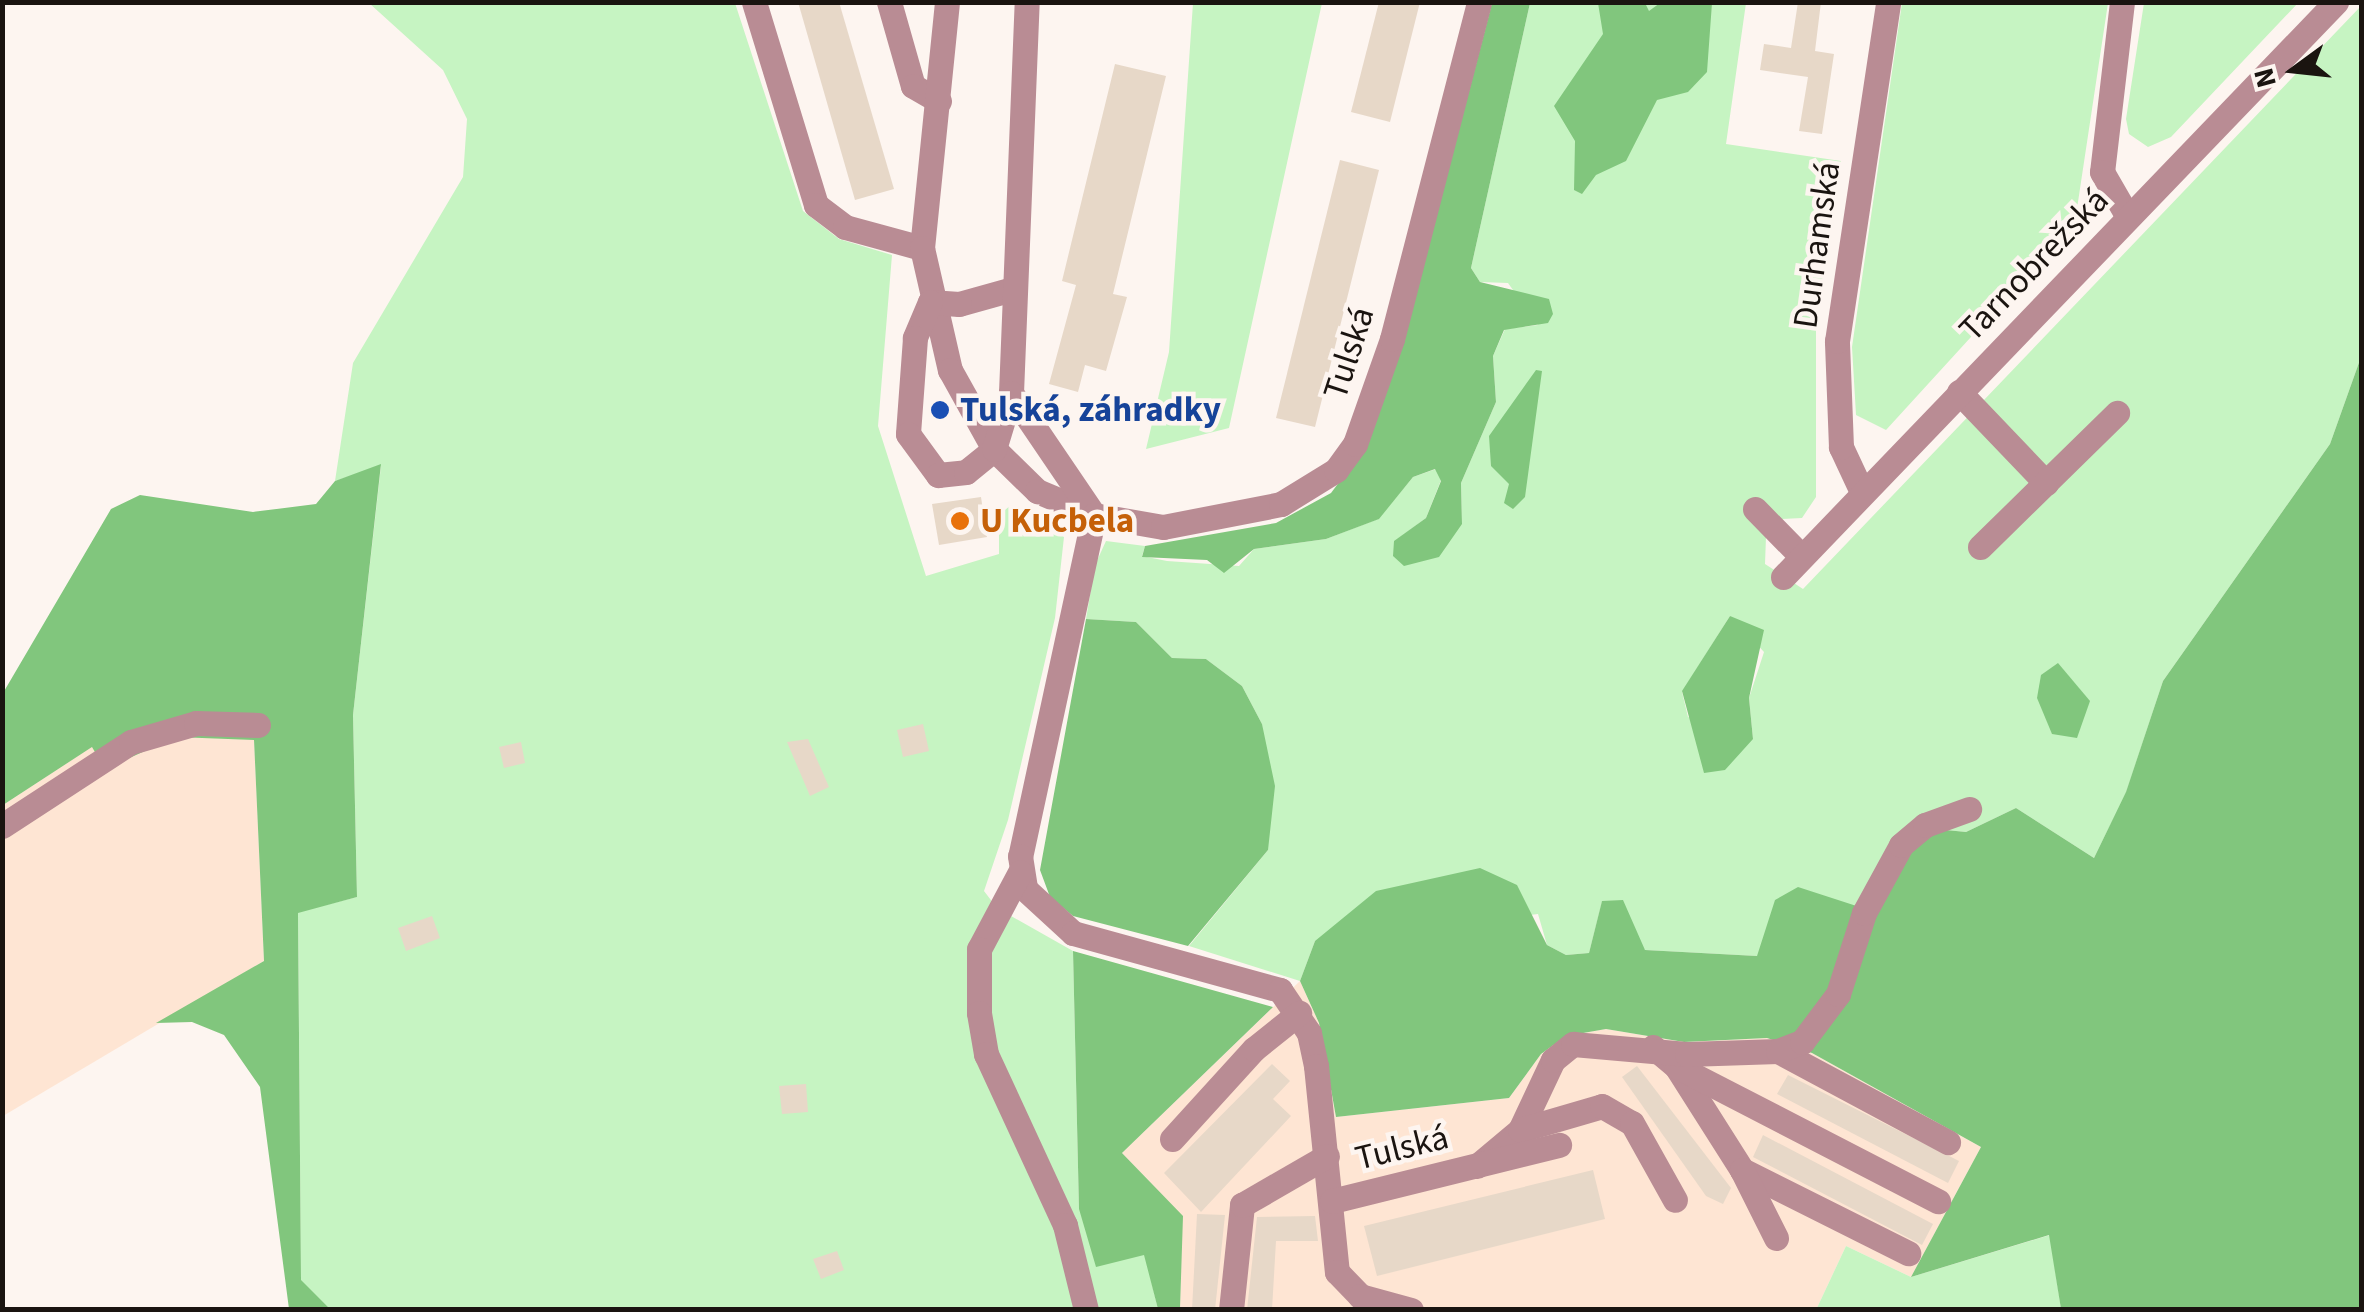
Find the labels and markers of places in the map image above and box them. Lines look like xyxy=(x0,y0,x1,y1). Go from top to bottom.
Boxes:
place label: Tulská, záhradky xyxy=(960,389,1221,431)
marker: Tulská, záhradky xyxy=(929,399,951,421)
place label: U Kucbela xyxy=(980,500,1134,542)
marker: U Kucbela xyxy=(949,510,971,532)

